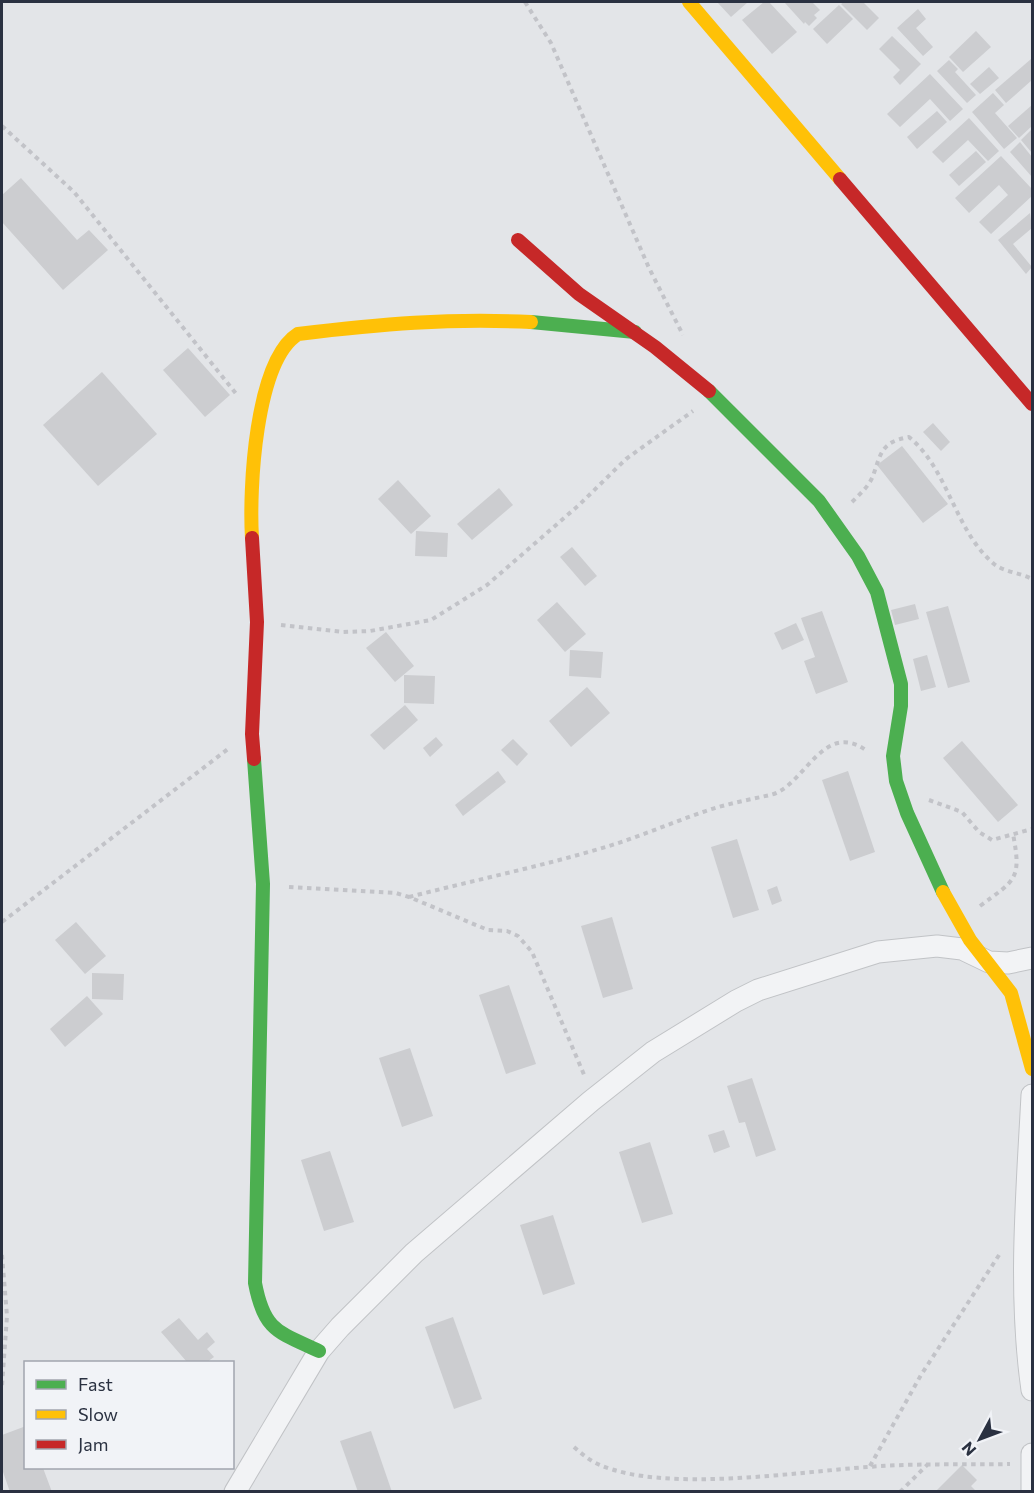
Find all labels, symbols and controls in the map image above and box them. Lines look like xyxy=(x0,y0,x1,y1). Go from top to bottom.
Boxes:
legend xyxy=(24,1361,234,1469)
text: Fast xyxy=(78,1373,113,1395)
text: Slow xyxy=(78,1403,118,1425)
north arrow xyxy=(950,1409,1010,1469)
text: Jam xyxy=(78,1433,108,1455)
text: N xyxy=(957,1438,979,1460)

